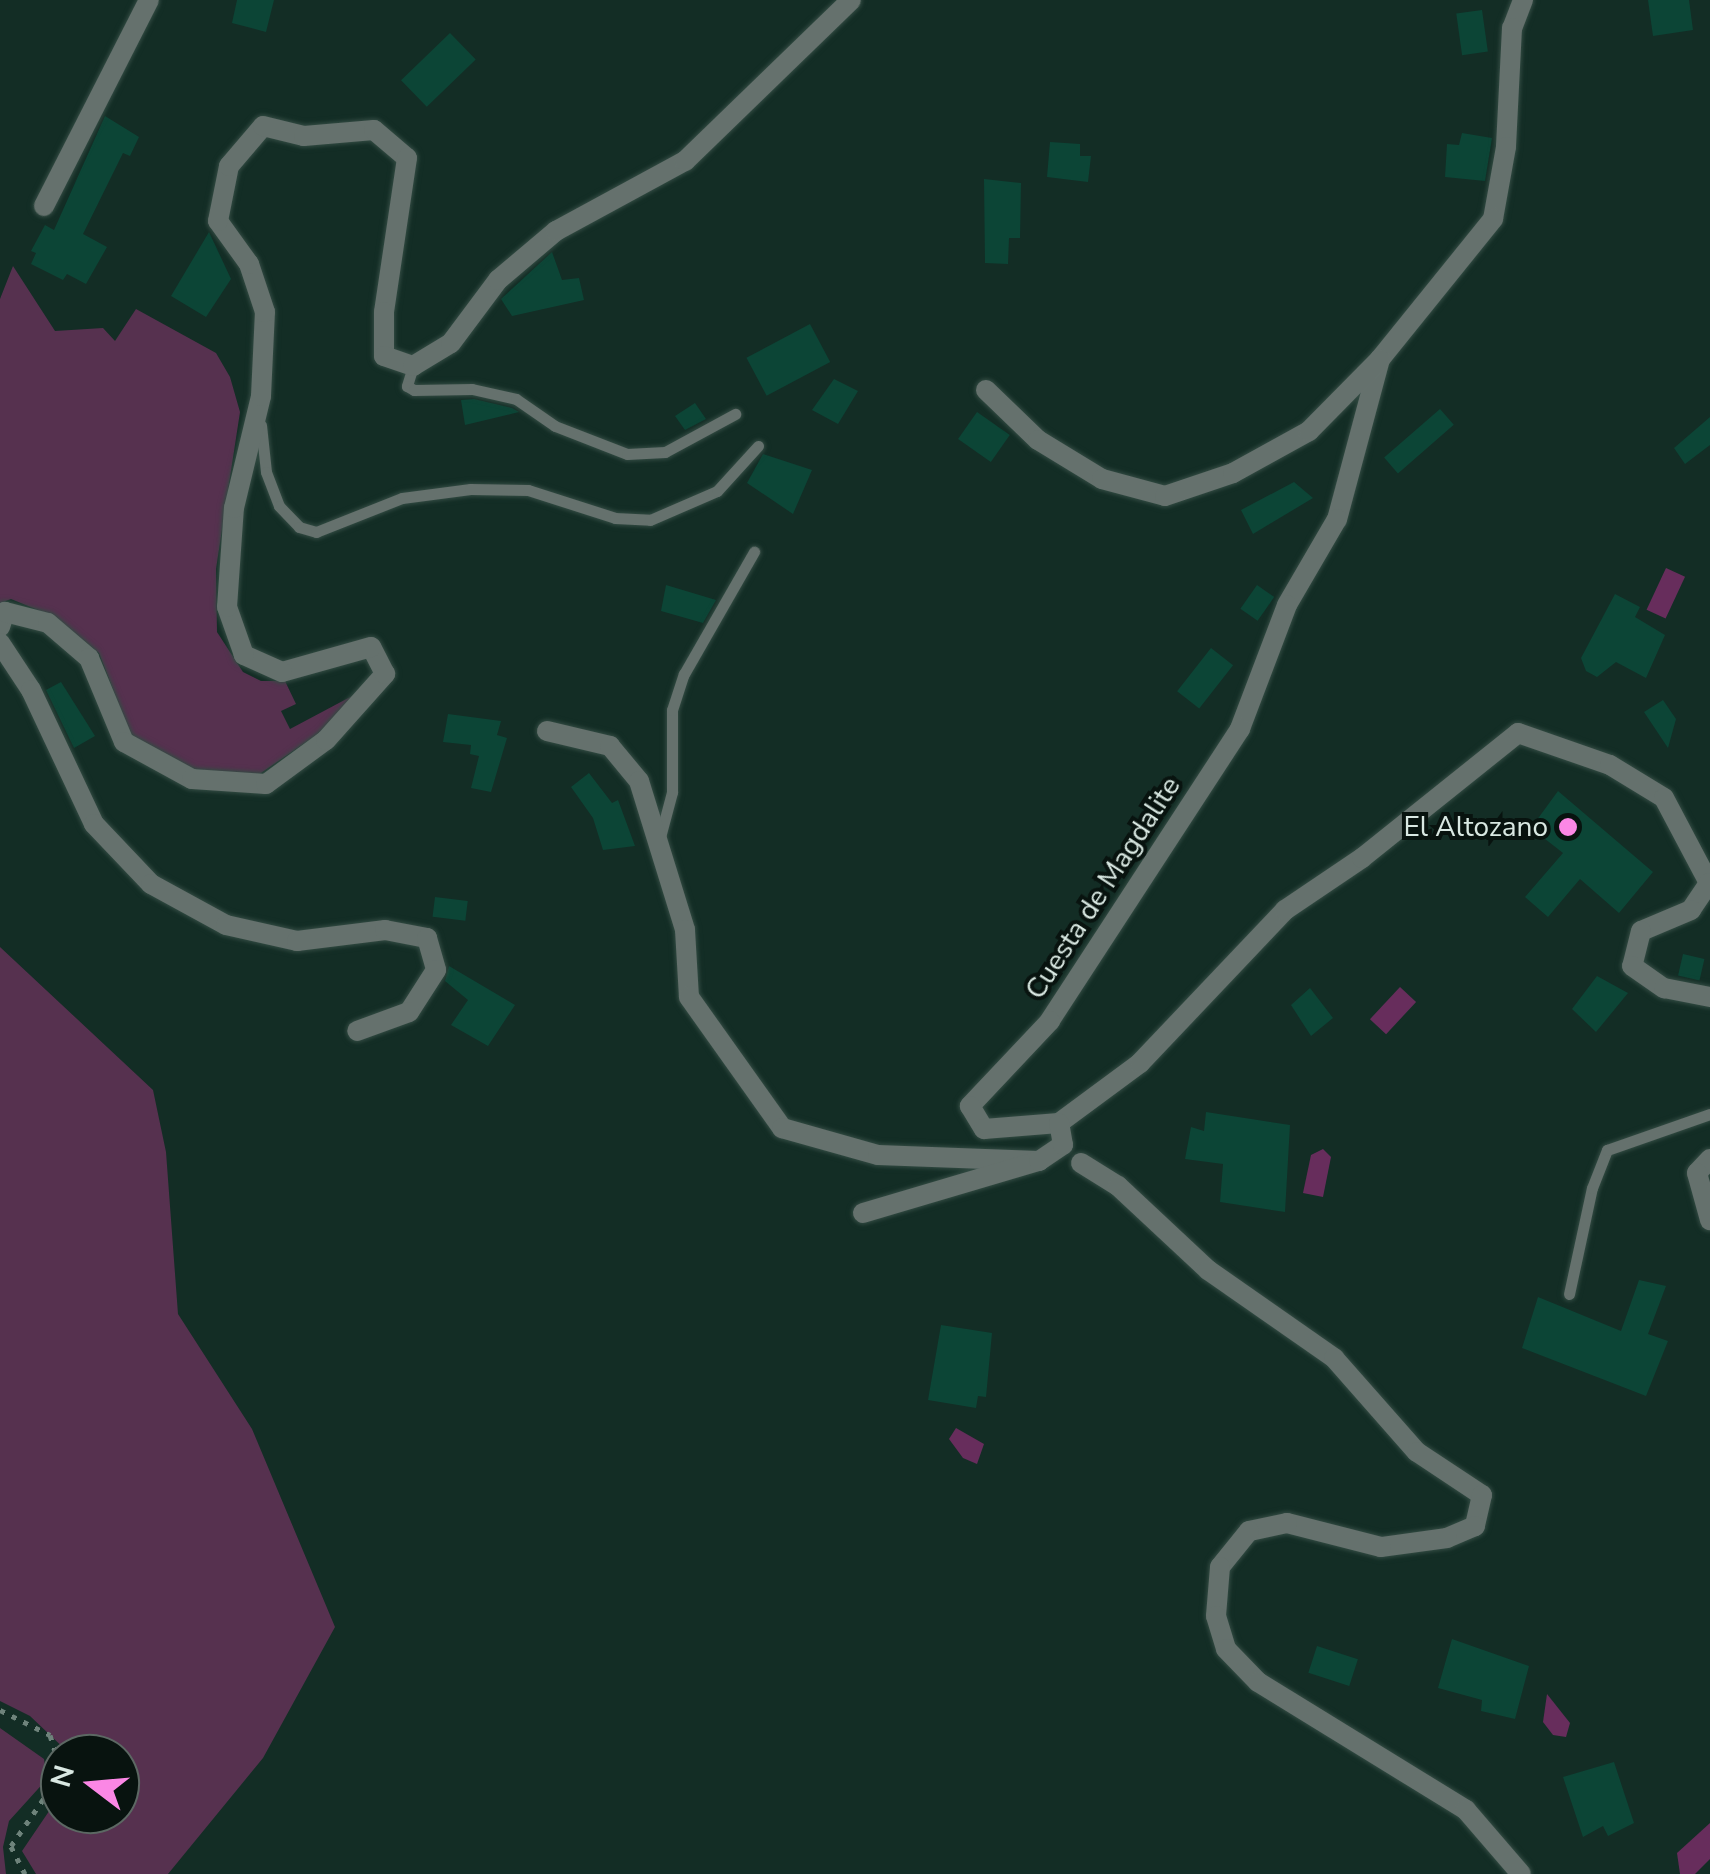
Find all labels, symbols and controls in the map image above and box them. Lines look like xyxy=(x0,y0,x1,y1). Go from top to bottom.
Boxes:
street label: Cuesta de Magdalite xyxy=(1019,770,1187,1006)
place label: El Altozano xyxy=(1404,810,1548,844)
marker: El Altozano xyxy=(1557,816,1579,838)
north arrow xyxy=(40,1734,140,1834)
text: N xyxy=(42,1761,84,1792)

